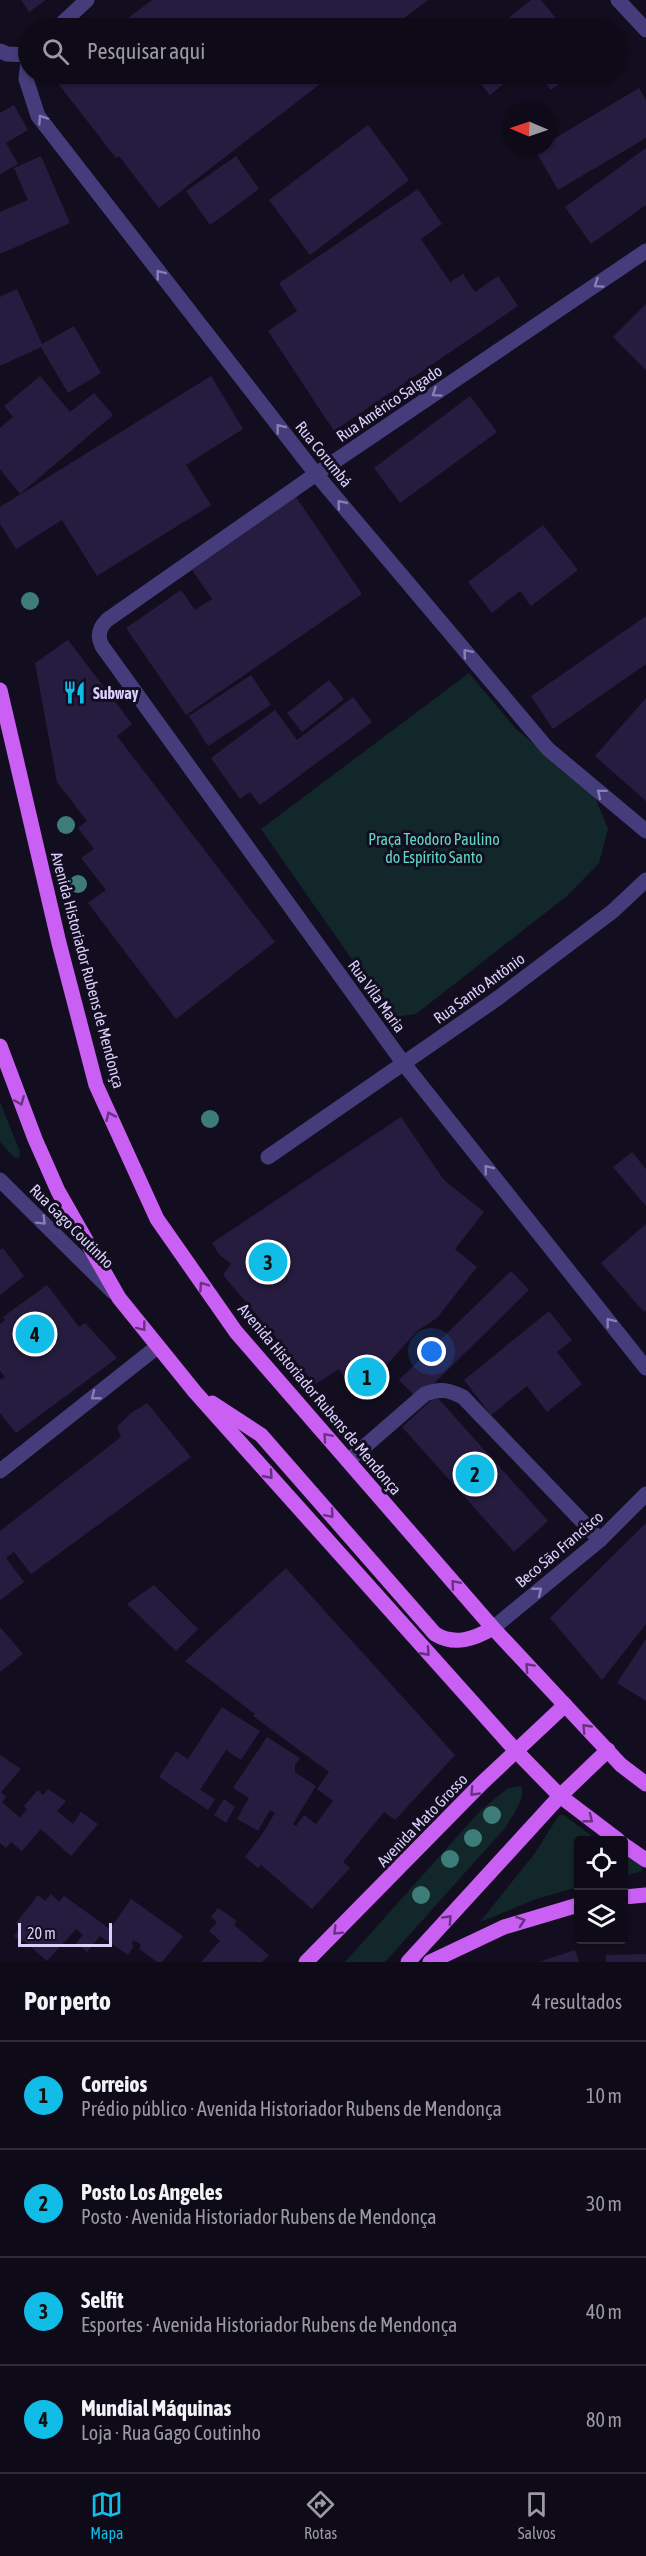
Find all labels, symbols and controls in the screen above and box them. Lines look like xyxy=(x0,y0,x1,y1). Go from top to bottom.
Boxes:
search box xyxy=(18,18,628,84)
icon: search xyxy=(39,35,72,68)
text: Pesquisar aqui xyxy=(87,38,205,64)
north arrow xyxy=(502,102,556,156)
one-way arrow xyxy=(38,115,49,126)
one-way arrow xyxy=(157,270,168,281)
one-way arrow xyxy=(593,277,604,288)
street label: Rua Américo Salgado xyxy=(333,361,446,446)
one-way arrow xyxy=(432,386,443,397)
street label: Rua Corumbá xyxy=(292,418,356,490)
one-way arrow xyxy=(276,424,287,435)
one-way arrow xyxy=(337,500,348,511)
one-way arrow xyxy=(463,649,474,660)
restaurant icon: Subway xyxy=(62,680,88,706)
place label: Subway xyxy=(93,684,139,702)
one-way arrow xyxy=(597,790,608,801)
park label: Praça Teodoro Paulino do Espírito Santo xyxy=(368,830,500,867)
street label: Avenida Historiador Rubens de Mendonça xyxy=(47,850,128,1090)
street label: Rua Santo Antônio xyxy=(430,949,528,1027)
street label: Rua Vila Maria xyxy=(345,956,409,1036)
one-way arrow xyxy=(13,1094,25,1105)
one-way arrow xyxy=(106,1111,118,1122)
one-way arrow xyxy=(485,1165,496,1176)
street label: Rua Gago Coutinho xyxy=(26,1180,118,1272)
one-way arrow xyxy=(34,1214,45,1225)
pin: 3 xyxy=(248,1240,288,1284)
one-way arrow xyxy=(199,1282,210,1293)
street label: Avenida Historiador Rubens de Mendonça xyxy=(234,1300,405,1499)
pin: 4 xyxy=(15,1312,54,1356)
one-way arrow xyxy=(606,1318,617,1329)
one-way arrow xyxy=(134,1320,145,1331)
your location xyxy=(417,1337,446,1366)
pin: 1 xyxy=(348,1354,386,1400)
one-way arrow xyxy=(91,1389,102,1400)
one-way arrow xyxy=(323,1433,334,1444)
pin: 2 xyxy=(456,1452,494,1496)
one-way arrow xyxy=(262,1468,273,1479)
one-way arrow xyxy=(323,1507,334,1518)
street label: Beco São Francisco xyxy=(512,1507,606,1591)
one-way arrow xyxy=(451,1580,462,1591)
one-way arrow xyxy=(531,1587,542,1598)
one-way arrow xyxy=(419,1645,430,1655)
one-way arrow xyxy=(525,1663,536,1674)
one-way arrow xyxy=(582,1724,593,1735)
street label: Avenida Mato Grosso xyxy=(373,1770,471,1870)
one-way arrow xyxy=(470,1786,481,1796)
one-way arrow xyxy=(582,1811,593,1822)
map controls xyxy=(574,1836,628,1944)
button: locate xyxy=(574,1836,628,1890)
button: layers xyxy=(574,1890,628,1944)
one-way arrow xyxy=(441,1915,452,1926)
one-way arrow xyxy=(515,1915,526,1928)
scale bar xyxy=(18,1920,112,1948)
text: 20 m xyxy=(27,1924,56,1942)
one-way arrow xyxy=(334,1924,345,1935)
text: Por perto xyxy=(24,1986,111,2016)
text: 4 resultados xyxy=(532,1990,622,2013)
text: Correios xyxy=(81,2071,147,2097)
text: 1 xyxy=(39,2084,48,2107)
text: 10 m xyxy=(586,2084,622,2107)
text: Prédio público · Avenida Historiador Rubens de Mendonça xyxy=(81,2097,502,2120)
text: Posto Los Angeles xyxy=(81,2179,223,2205)
text: 2 xyxy=(39,2192,48,2215)
text: 30 m xyxy=(586,2192,622,2215)
text: Posto · Avenida Historiador Rubens de Mendonça xyxy=(81,2205,437,2228)
text: Selfit xyxy=(81,2287,124,2313)
text: 3 xyxy=(39,2300,48,2323)
text: 40 m xyxy=(586,2300,622,2323)
text: Esportes · Avenida Historiador Rubens de Mendonça xyxy=(81,2313,457,2336)
text: Mundial Máquinas xyxy=(81,2395,231,2421)
text: 4 xyxy=(39,2408,48,2431)
text: 80 m xyxy=(586,2408,622,2431)
text: Loja · Rua Gago Coutinho xyxy=(81,2421,261,2444)
tab: Mapa xyxy=(90,2488,123,2542)
tab: Rotas xyxy=(304,2488,337,2542)
tab: Salvos xyxy=(518,2488,556,2542)

